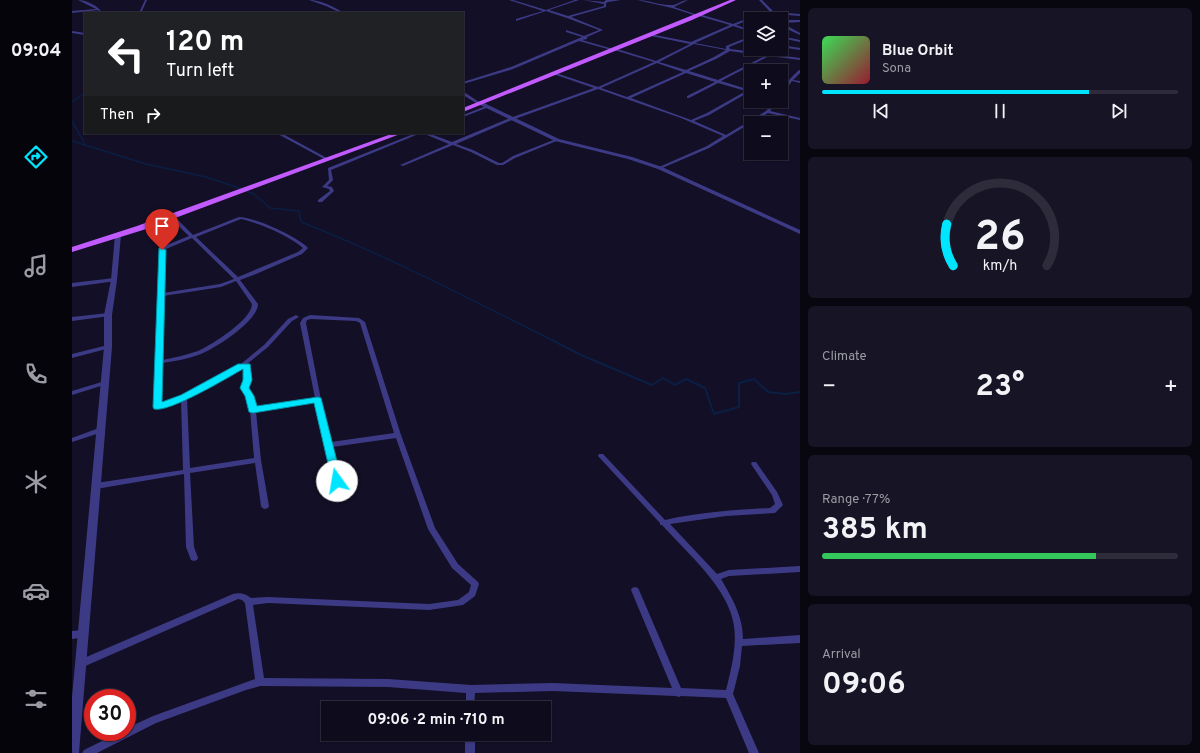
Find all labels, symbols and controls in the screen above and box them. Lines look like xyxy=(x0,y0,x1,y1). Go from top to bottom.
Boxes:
map controls xyxy=(744,12,788,160)
button: layers xyxy=(744,12,788,56)
text: 120 m xyxy=(166,25,244,61)
icon: left xyxy=(100,28,152,80)
text: 09:04 xyxy=(11,40,61,63)
text: Blue Orbit xyxy=(882,42,953,61)
text: Turn left xyxy=(166,60,234,83)
text: Sona xyxy=(882,61,911,77)
button: + xyxy=(744,64,788,108)
icon: previous xyxy=(870,100,892,122)
icon: pause xyxy=(989,100,1011,122)
icon: next xyxy=(1108,100,1130,122)
icon: right xyxy=(142,104,164,126)
text: Then xyxy=(100,106,134,125)
button: − xyxy=(744,116,788,160)
icon: directions xyxy=(22,143,50,171)
pin xyxy=(145,209,179,250)
text: 26 xyxy=(975,211,1026,264)
icon: arrive xyxy=(151,215,173,237)
icon: music xyxy=(22,252,50,280)
text: km/h xyxy=(983,256,1017,274)
text: Climate xyxy=(822,349,867,365)
icon: phone xyxy=(22,360,50,388)
text: 23° xyxy=(976,369,1024,406)
text: − xyxy=(822,374,836,401)
text: + xyxy=(1164,374,1178,401)
position arrow xyxy=(316,460,358,502)
icon: climate xyxy=(22,468,50,496)
text: Range · 77% xyxy=(822,492,890,508)
text: 385 km xyxy=(822,512,928,549)
icon: car xyxy=(22,577,50,605)
text: Arrival xyxy=(822,647,861,663)
text: 09:06 xyxy=(822,667,906,704)
icon: filters xyxy=(22,685,50,713)
speed limit sign: 30 xyxy=(84,689,136,741)
text: 09:06 · 2 min · 710 m xyxy=(367,711,505,730)

